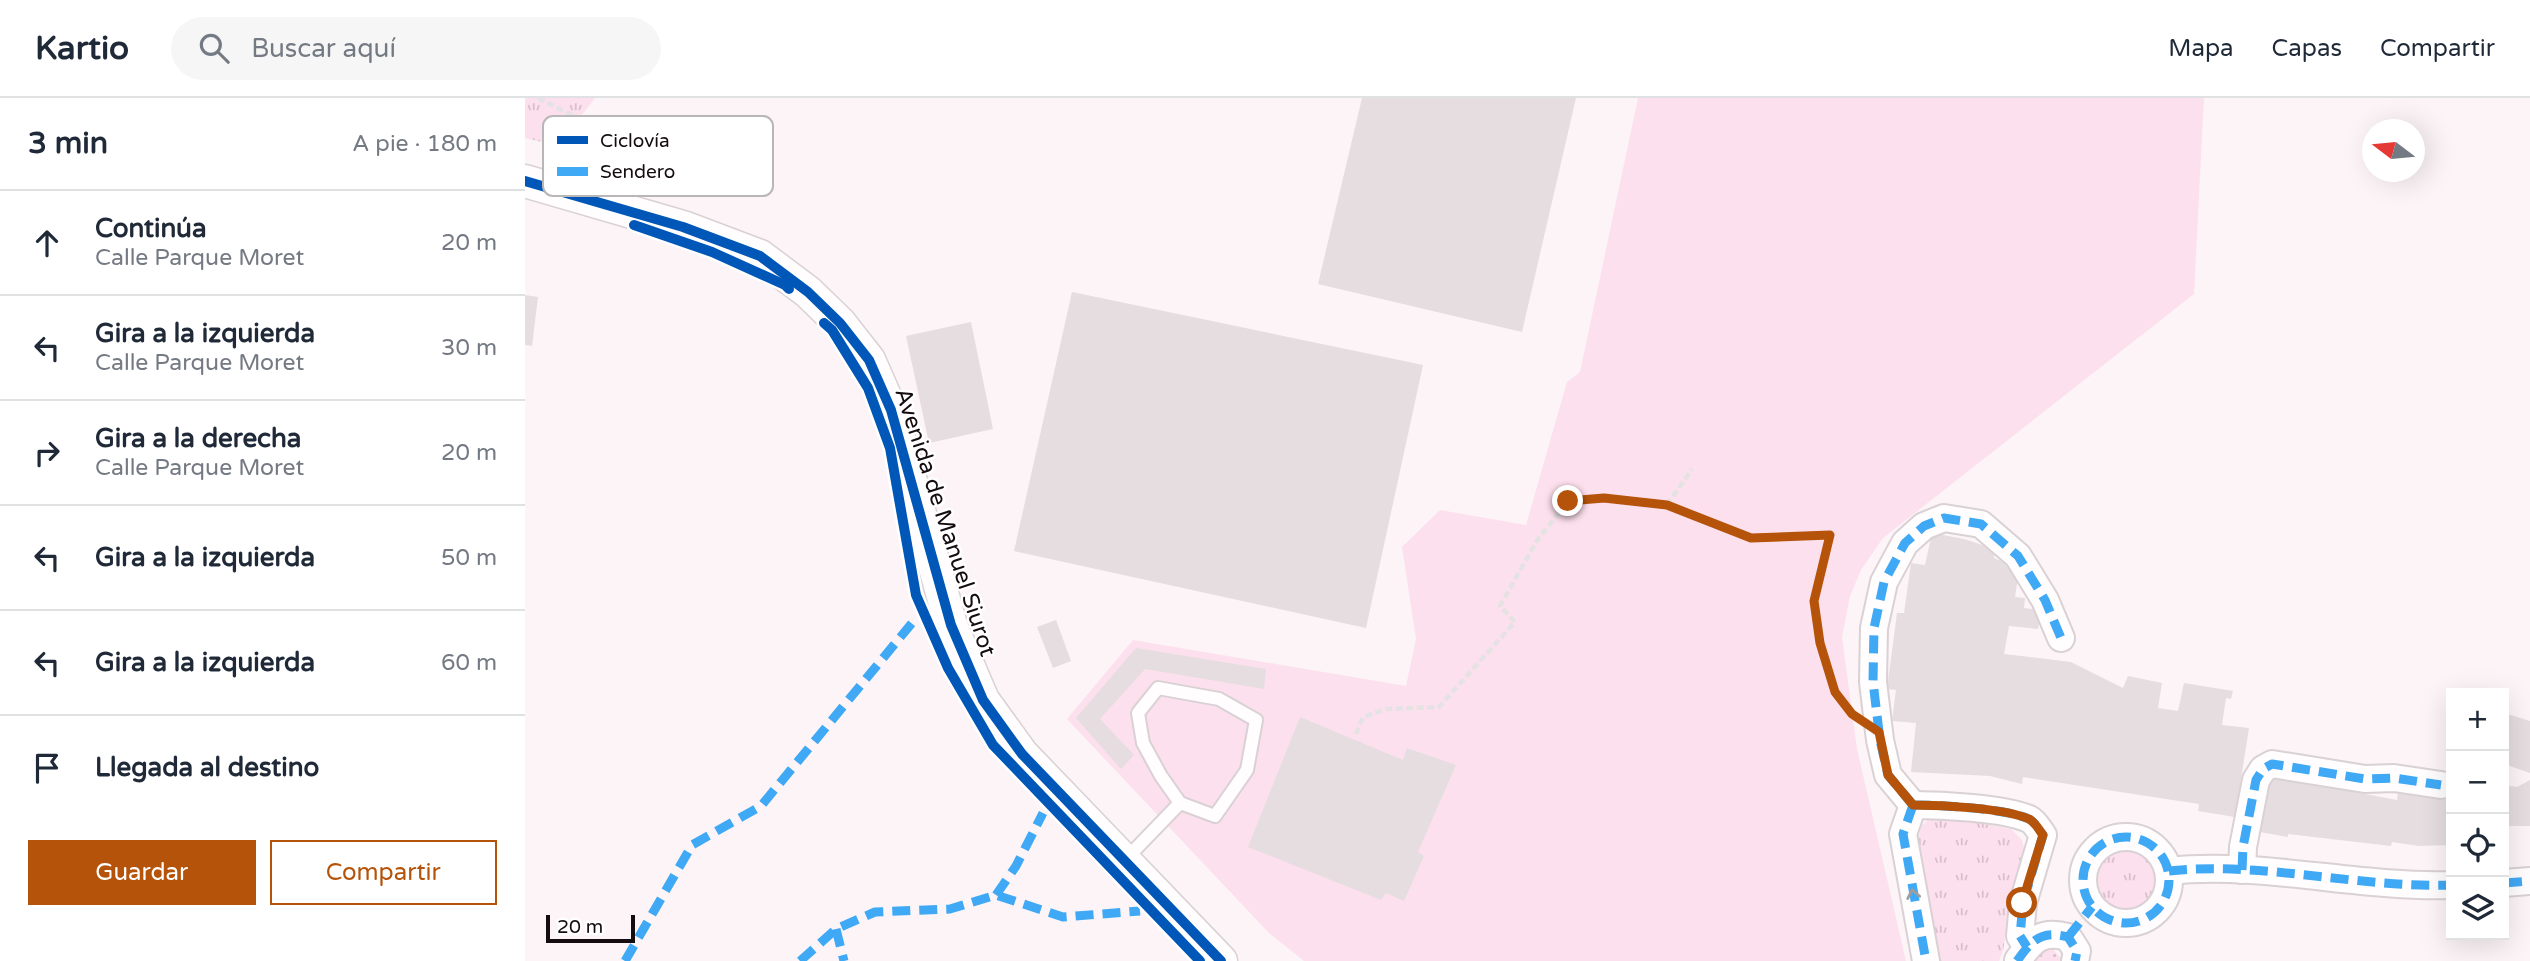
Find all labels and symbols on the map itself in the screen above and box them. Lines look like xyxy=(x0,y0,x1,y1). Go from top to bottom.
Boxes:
legend xyxy=(543,116,773,196)
north arrow xyxy=(2362,119,2425,182)
text: Ciclovía xyxy=(600,130,670,152)
text: Sendero xyxy=(600,161,675,183)
street label: Avenida de Manuel Siurot xyxy=(888,385,1002,660)
route end xyxy=(1552,485,1583,516)
route start xyxy=(2006,887,2037,918)
one-way arrow xyxy=(1906,888,1921,900)
scale bar xyxy=(546,912,635,944)

